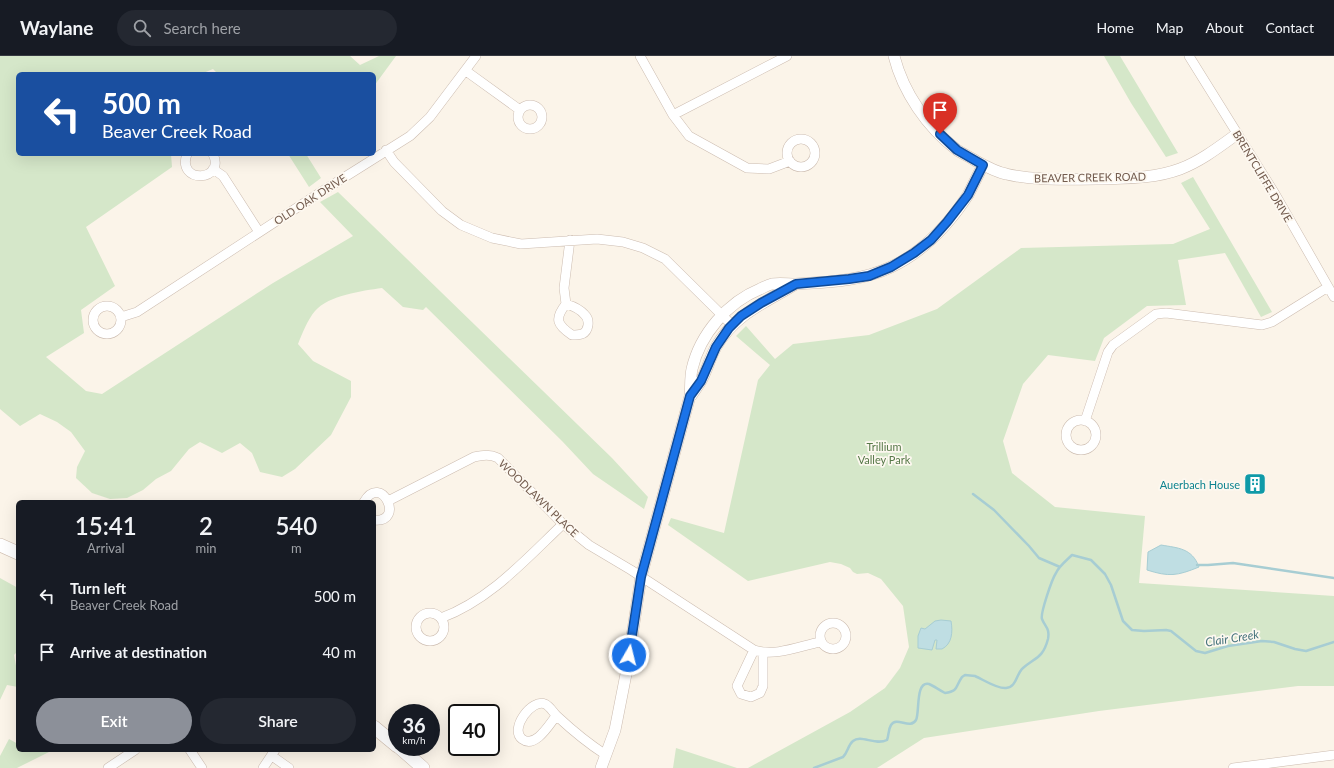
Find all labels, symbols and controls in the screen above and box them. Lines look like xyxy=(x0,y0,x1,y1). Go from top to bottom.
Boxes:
search box xyxy=(117,10,397,46)
text: Waylane xyxy=(20,16,93,39)
icon: search xyxy=(131,17,153,39)
text: Search here xyxy=(163,19,241,37)
text: Home xyxy=(1096,19,1134,36)
text: Map xyxy=(1156,19,1183,36)
text: About xyxy=(1205,19,1243,36)
text: Contact xyxy=(1265,19,1314,36)
text: 500 m xyxy=(102,86,181,120)
icon: left xyxy=(36,88,88,140)
pin xyxy=(923,93,957,134)
icon: arrive xyxy=(929,99,951,121)
text: Beaver Creek Road xyxy=(102,120,252,142)
street label: BRENTCLIFFE DRIVE xyxy=(1230,128,1296,224)
street label: BEAVER CREEK ROAD xyxy=(1034,170,1146,184)
street label: OLD OAK DRIVE xyxy=(271,171,349,227)
park label: Trillium Valley Park xyxy=(858,440,911,466)
street label: WOODLAWN PLACE xyxy=(496,457,582,539)
building icon: Auerbach House xyxy=(1242,471,1268,497)
place label: Auerbach House xyxy=(1160,478,1240,491)
text: 15:41 xyxy=(75,511,137,540)
text: 2 xyxy=(199,511,213,540)
text: 540 xyxy=(275,511,317,540)
text: Arrival xyxy=(87,540,124,556)
text: min xyxy=(195,540,217,556)
text: m xyxy=(291,540,302,556)
text: Turn left xyxy=(70,579,126,597)
icon: left xyxy=(36,585,58,607)
text: 500 m xyxy=(314,587,356,605)
text: Beaver Creek Road xyxy=(70,597,178,613)
water label: Clair Creek xyxy=(1204,626,1260,650)
position arrow xyxy=(608,634,650,676)
icon: arrive xyxy=(36,641,58,663)
text: Arrive at destination xyxy=(70,643,207,661)
text: 40 m xyxy=(322,643,356,661)
button: Exit xyxy=(36,698,192,744)
button: Share xyxy=(200,698,356,744)
speed limit sign: 40 xyxy=(448,704,500,756)
text: 36 xyxy=(402,713,426,737)
text: km/h xyxy=(402,734,426,746)

